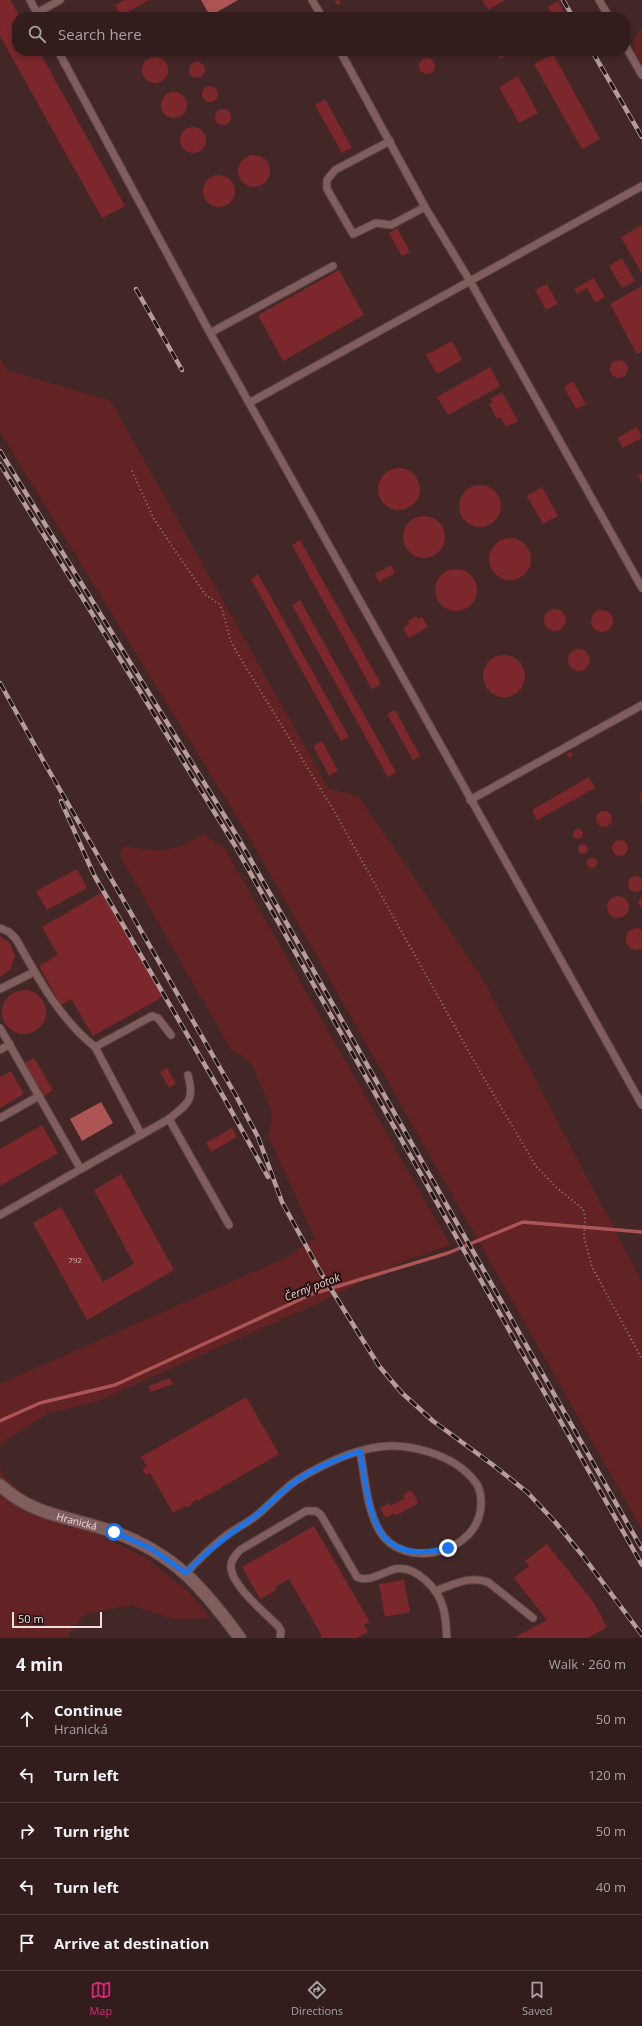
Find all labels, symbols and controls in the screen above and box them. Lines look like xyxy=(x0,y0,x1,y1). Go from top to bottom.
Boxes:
search box xyxy=(12,12,630,56)
icon: search xyxy=(26,23,48,45)
text: Search here xyxy=(58,24,142,44)
house number: 792 xyxy=(68,1254,82,1265)
water label: Černý potok xyxy=(282,1269,342,1304)
street label: Hranická xyxy=(55,1509,99,1533)
route start xyxy=(105,1523,123,1541)
route end xyxy=(439,1539,457,1557)
scale bar xyxy=(12,1610,102,1629)
text: 50 m xyxy=(18,1611,44,1626)
text: 4 min xyxy=(16,1653,63,1676)
text: Walk · 260 m xyxy=(549,1655,626,1673)
text: Continue xyxy=(54,1700,122,1720)
icon: ahead xyxy=(16,1708,38,1730)
text: 50 m xyxy=(596,1710,626,1728)
text: Hranická xyxy=(54,1720,108,1738)
icon: left xyxy=(16,1764,38,1786)
text: Turn left xyxy=(54,1765,119,1785)
text: 120 m xyxy=(588,1766,626,1784)
icon: right xyxy=(16,1820,38,1842)
text: Turn right xyxy=(54,1821,129,1841)
text: 50 m xyxy=(596,1822,626,1840)
icon: left xyxy=(16,1876,38,1898)
text: Turn left xyxy=(54,1877,119,1897)
text: 40 m xyxy=(596,1878,626,1896)
icon: arrive xyxy=(16,1932,38,1954)
text: Arrive at destination xyxy=(54,1933,209,1953)
tab: Map xyxy=(89,1979,112,2018)
tab: Directions xyxy=(291,1979,343,2018)
tab: Saved xyxy=(522,1979,553,2018)

